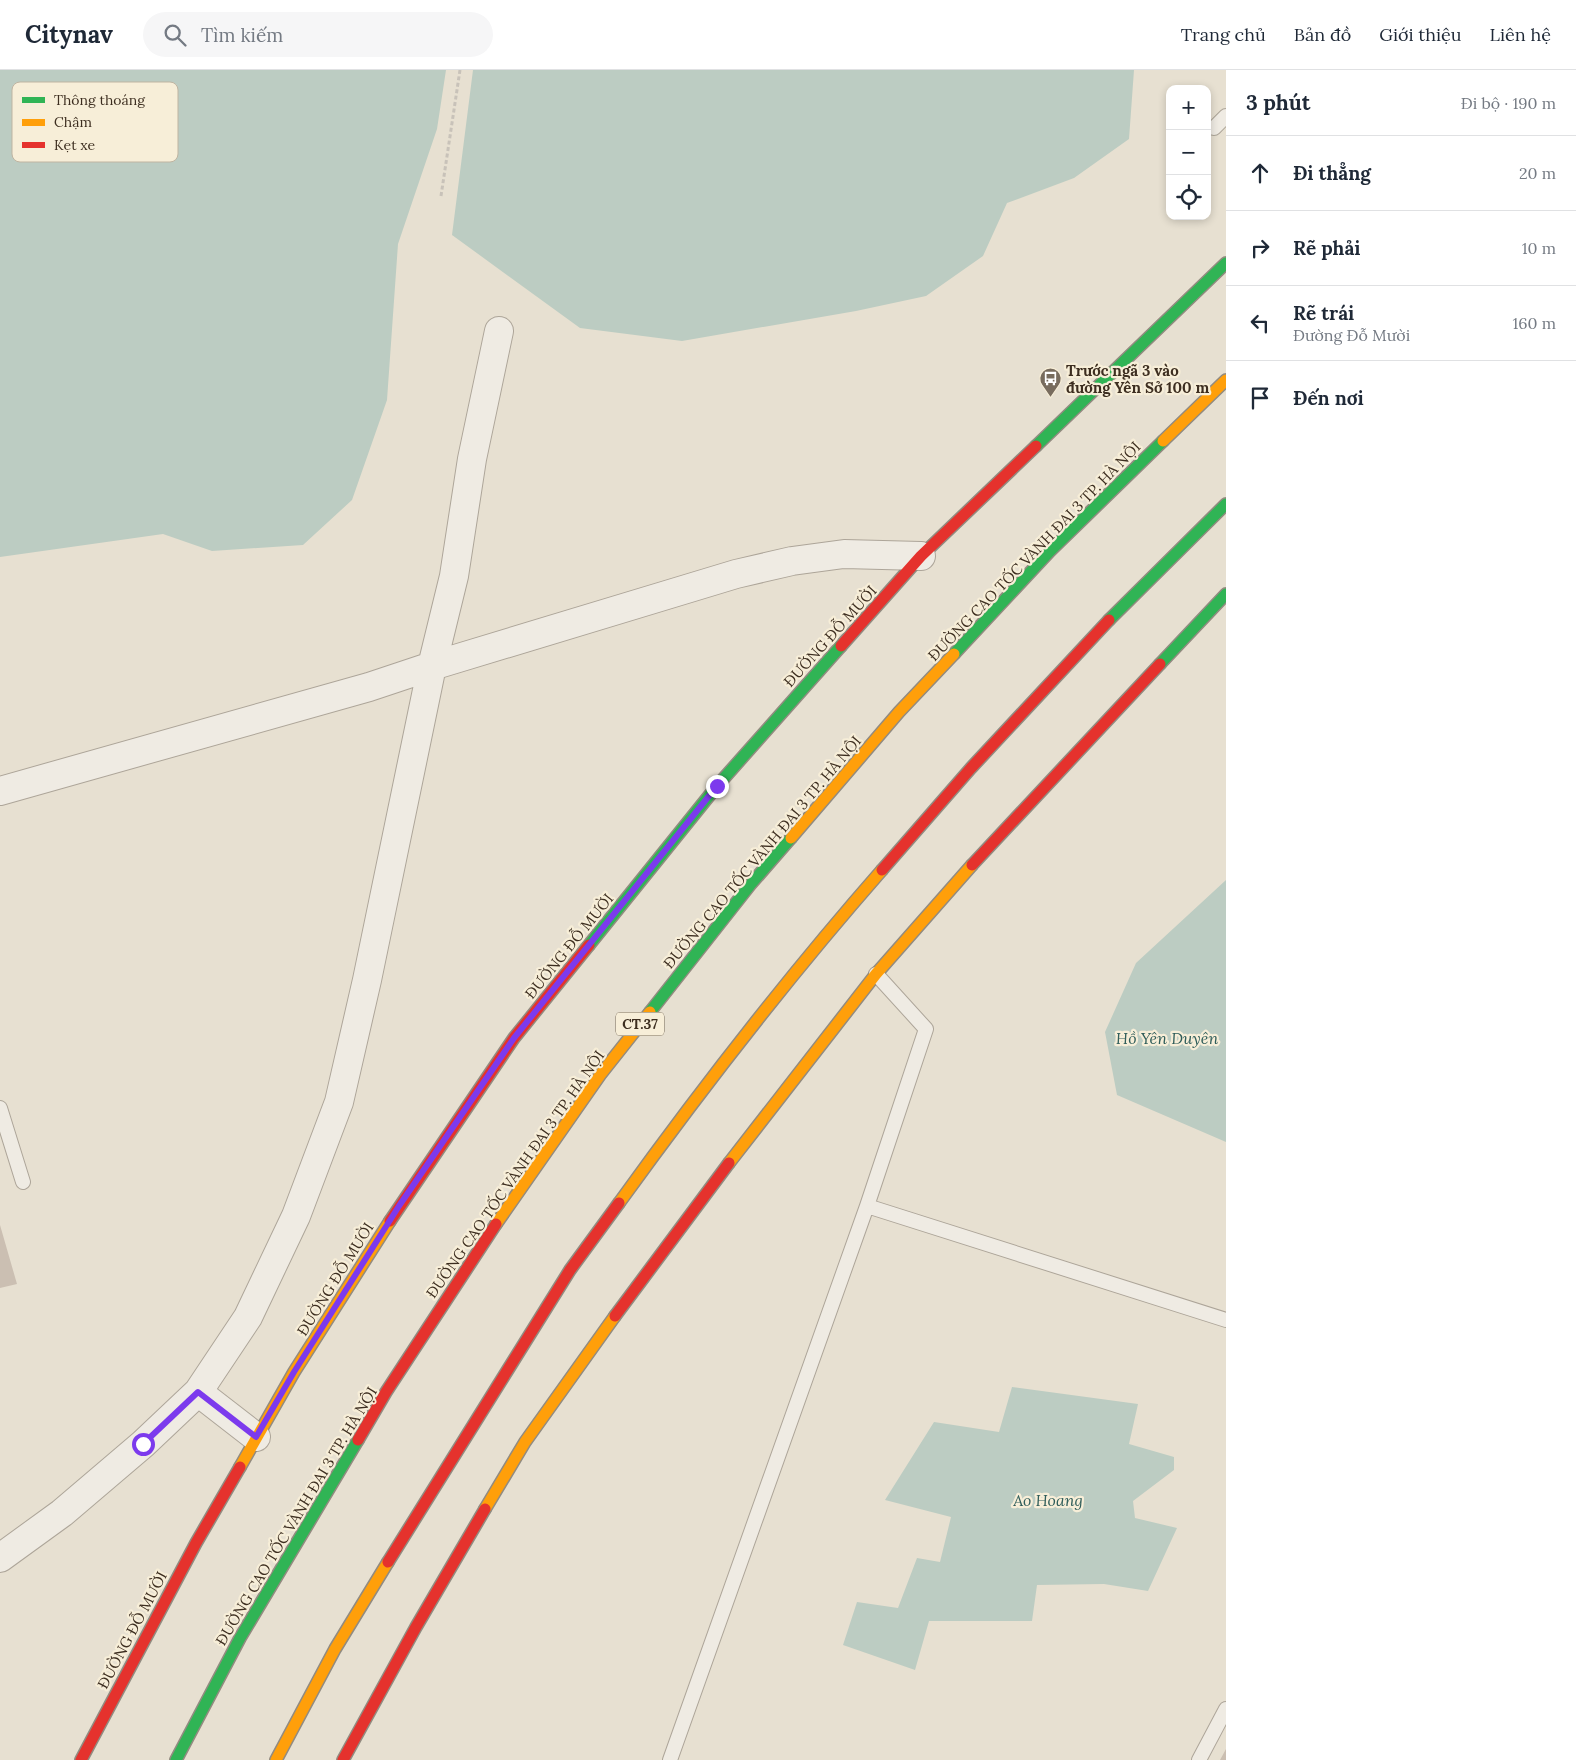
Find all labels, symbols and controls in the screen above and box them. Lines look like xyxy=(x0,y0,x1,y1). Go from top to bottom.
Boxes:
search box xyxy=(143,12,493,57)
text: Citynav xyxy=(25,19,113,50)
icon: search xyxy=(161,21,189,49)
text: Tìm kiếm xyxy=(201,23,283,47)
text: Trang chủ xyxy=(1181,23,1266,46)
text: Bản đồ xyxy=(1294,23,1351,46)
text: Giới thiệu xyxy=(1379,23,1462,46)
text: Liên hệ xyxy=(1490,23,1551,46)
legend xyxy=(12,82,178,162)
map controls xyxy=(1166,85,1211,220)
button: + xyxy=(1166,85,1211,130)
text: 3 phút xyxy=(1246,89,1310,116)
text: Thông thoáng xyxy=(54,91,145,109)
text: Đi bộ · 190 m xyxy=(1461,93,1556,113)
text: Chậm xyxy=(54,113,92,131)
button: − xyxy=(1166,130,1211,175)
text: Kẹt xe xyxy=(54,136,96,154)
icon: ahead xyxy=(1246,159,1274,187)
text: Đi thẳng xyxy=(1293,161,1371,185)
text: 20 m xyxy=(1519,163,1556,183)
button: locate xyxy=(1166,175,1211,220)
icon: right xyxy=(1246,234,1274,262)
text: Rẽ phải xyxy=(1293,236,1361,260)
text: 10 m xyxy=(1522,238,1556,258)
text: Rẽ trái xyxy=(1293,301,1354,325)
icon: left xyxy=(1246,309,1274,337)
text: 160 m xyxy=(1512,313,1556,333)
text: Đường Đỗ Mười xyxy=(1293,325,1410,345)
place label: Trước ngã 3 vào đường Yên Sở 100 m xyxy=(1066,361,1209,397)
bus stop icon: Trước ngã 3 vào đường Yên Sở 100 m xyxy=(1038,367,1062,398)
icon: arrive xyxy=(1246,384,1274,412)
text: Đến nơi xyxy=(1293,386,1364,410)
street label: ĐƯỜNG CAO TỐC VÀNH ĐAI 3 TP. HÀ NỘI xyxy=(923,436,1144,665)
street label: ĐƯỜNG ĐỖ MƯỜI xyxy=(779,581,881,691)
street label: ĐƯỜNG CAO TỐC VÀNH ĐAI 3 TP. HÀ NỘI xyxy=(658,731,865,972)
route end xyxy=(706,775,729,798)
street label: ĐƯỜNG ĐỖ MƯỜI xyxy=(520,889,617,1003)
road number: CT.37 xyxy=(616,1012,664,1036)
water label: Hồ Yên Duyên xyxy=(1116,1028,1218,1048)
street label: ĐƯỜNG CAO TỐC VÀNH ĐAI 3 TP. HÀ NỘI xyxy=(421,1046,608,1302)
street label: ĐƯỜNG ĐỖ MƯỜI xyxy=(292,1218,378,1339)
street label: ĐƯỜNG CAO TỐC VÀNH ĐAI 3 TP. HÀ NỘI xyxy=(210,1383,381,1649)
route start xyxy=(132,1433,155,1456)
water label: Ao Hoang xyxy=(1012,1490,1083,1510)
street label: ĐƯỜNG ĐỖ MƯỜI xyxy=(92,1568,171,1692)

